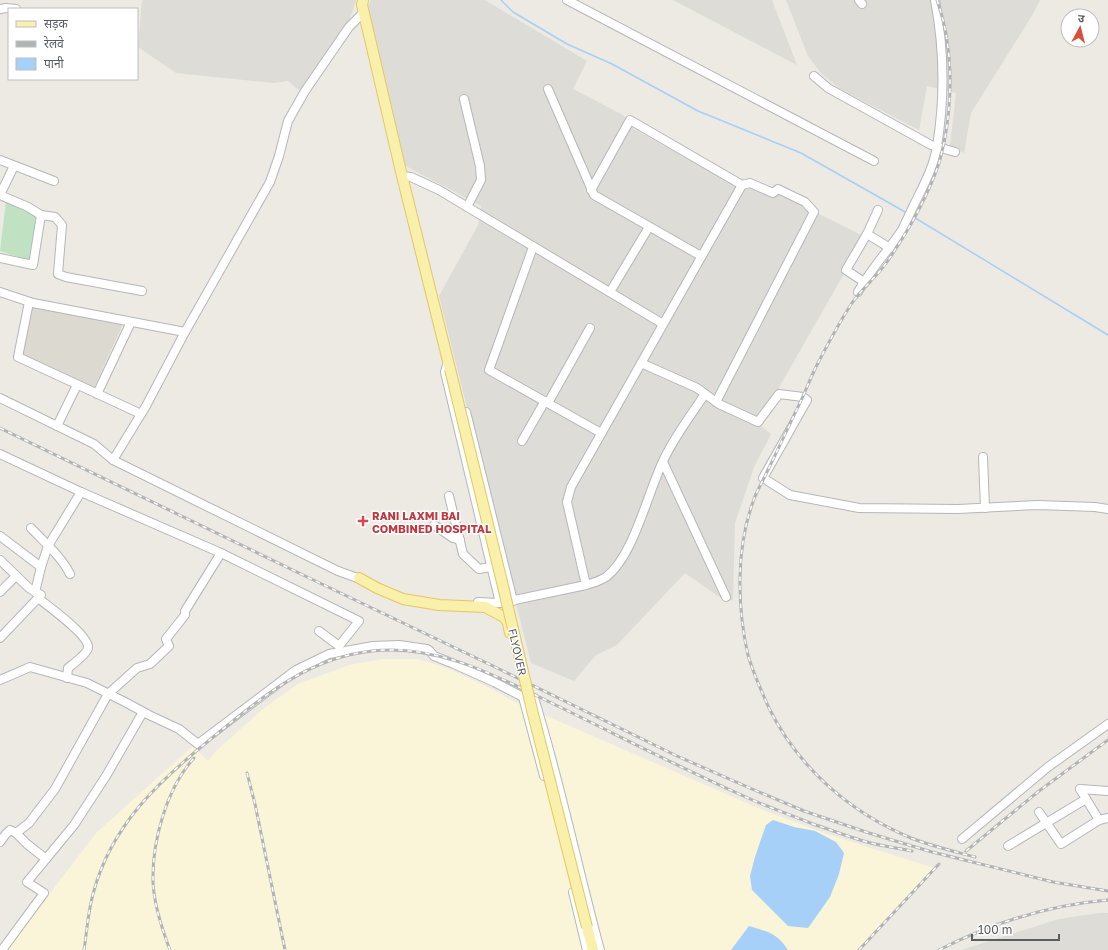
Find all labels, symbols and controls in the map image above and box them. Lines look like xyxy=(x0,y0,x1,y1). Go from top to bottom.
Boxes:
legend xyxy=(8,8,138,80)
north arrow xyxy=(1060,8,1100,48)
text: उ xyxy=(1077,11,1086,24)
text: सड़क xyxy=(44,16,69,31)
text: रेलवे xyxy=(44,36,64,51)
text: पानी xyxy=(44,56,65,71)
place label: RANI LAXMI BAI COMBINED HOSPITAL xyxy=(372,509,492,535)
marker: RANI LAXMI BAI COMBINED HOSPITAL xyxy=(357,515,369,527)
street label: FLYOVER xyxy=(506,627,530,677)
scale bar xyxy=(972,916,1059,942)
text: 100 m xyxy=(978,922,1012,937)

